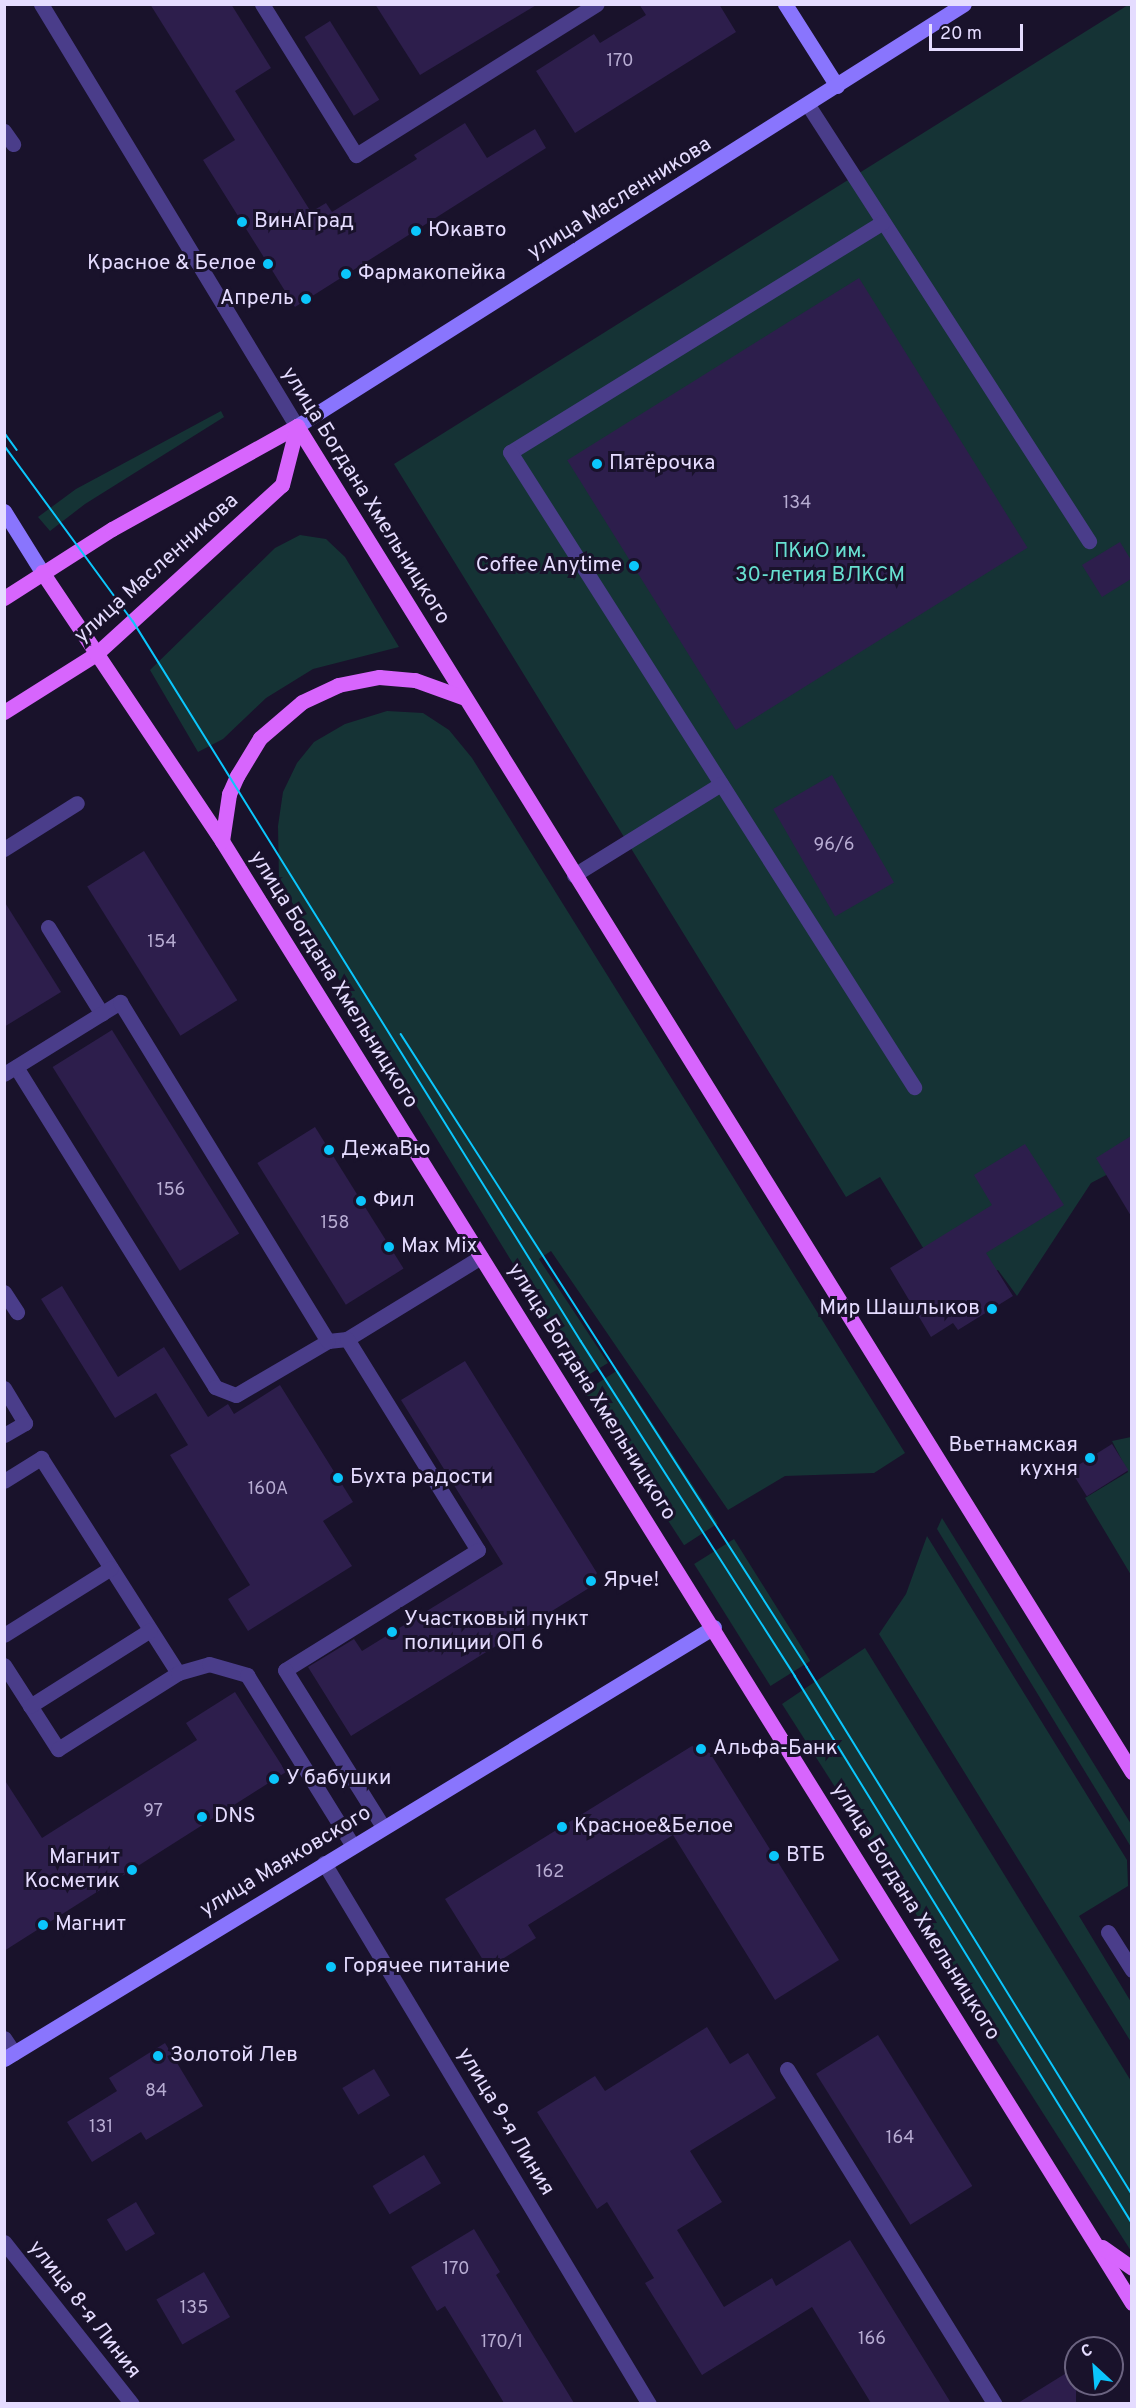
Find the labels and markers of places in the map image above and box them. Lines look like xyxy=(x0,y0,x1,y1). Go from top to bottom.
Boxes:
place label: ВинАГрад xyxy=(254,209,354,235)
marker: ВинАГрад xyxy=(235,215,249,229)
place label: Юкавто xyxy=(428,218,506,244)
marker: Юкавто xyxy=(409,224,423,238)
place label: Красное & Белое xyxy=(87,251,256,277)
marker: Красное & Белое xyxy=(261,257,275,271)
place label: Фармакопейка xyxy=(358,261,506,287)
marker: Фармакопейка xyxy=(339,267,353,281)
place label: Апрель xyxy=(220,286,294,312)
marker: Апрель xyxy=(299,292,313,306)
place label: Пятёрочка xyxy=(609,451,715,477)
marker: Пятёрочка xyxy=(590,457,604,471)
place label: Coffee Anytime xyxy=(475,553,622,579)
marker: Coffee Anytime xyxy=(627,559,641,573)
place label: ДежаВю xyxy=(341,1137,430,1163)
marker: ДежаВю xyxy=(322,1143,336,1157)
place label: Фил xyxy=(373,1188,415,1214)
marker: Фил xyxy=(354,1194,368,1208)
place label: Max Mix xyxy=(401,1234,477,1260)
marker: Max Mix xyxy=(382,1240,396,1254)
place label: Мир Шашлыков xyxy=(819,1296,980,1322)
marker: Мир Шашлыков xyxy=(985,1302,999,1316)
place label: Вьетнамская кухня xyxy=(949,1433,1078,1483)
marker: Вьетнамская кухня xyxy=(1083,1451,1097,1465)
place label: Бухта радости xyxy=(350,1465,493,1491)
marker: Бухта радости xyxy=(331,1471,345,1485)
place label: Ярче! xyxy=(603,1568,659,1594)
marker: Ярче! xyxy=(584,1574,598,1588)
place label: Участковый пункт полиции ОП 6 xyxy=(404,1607,588,1657)
marker: Участковый пункт полиции ОП 6 xyxy=(385,1625,399,1639)
place label: Альфа-Банк xyxy=(713,1736,838,1762)
marker: Альфа-Банк xyxy=(694,1742,708,1756)
place label: У бабушки xyxy=(286,1766,392,1792)
marker: У бабушки xyxy=(267,1772,281,1786)
place label: DNS xyxy=(214,1804,256,1830)
marker: DNS xyxy=(195,1810,209,1824)
place label: Красное&Белое xyxy=(574,1814,733,1840)
marker: Красное&Белое xyxy=(555,1820,569,1834)
place label: ВТБ xyxy=(786,1843,825,1869)
place label: Магнит Косметик xyxy=(25,1845,120,1895)
marker: ВТБ xyxy=(767,1849,781,1863)
marker: Магнит Косметик xyxy=(125,1863,139,1877)
place label: Магнит xyxy=(55,1912,126,1938)
marker: Магнит xyxy=(36,1918,50,1932)
place label: Горячее питание xyxy=(343,1954,510,1980)
marker: Горячее питание xyxy=(324,1960,338,1974)
place label: Золотой Лев xyxy=(170,2043,298,2069)
marker: Золотой Лев xyxy=(151,2049,165,2063)

